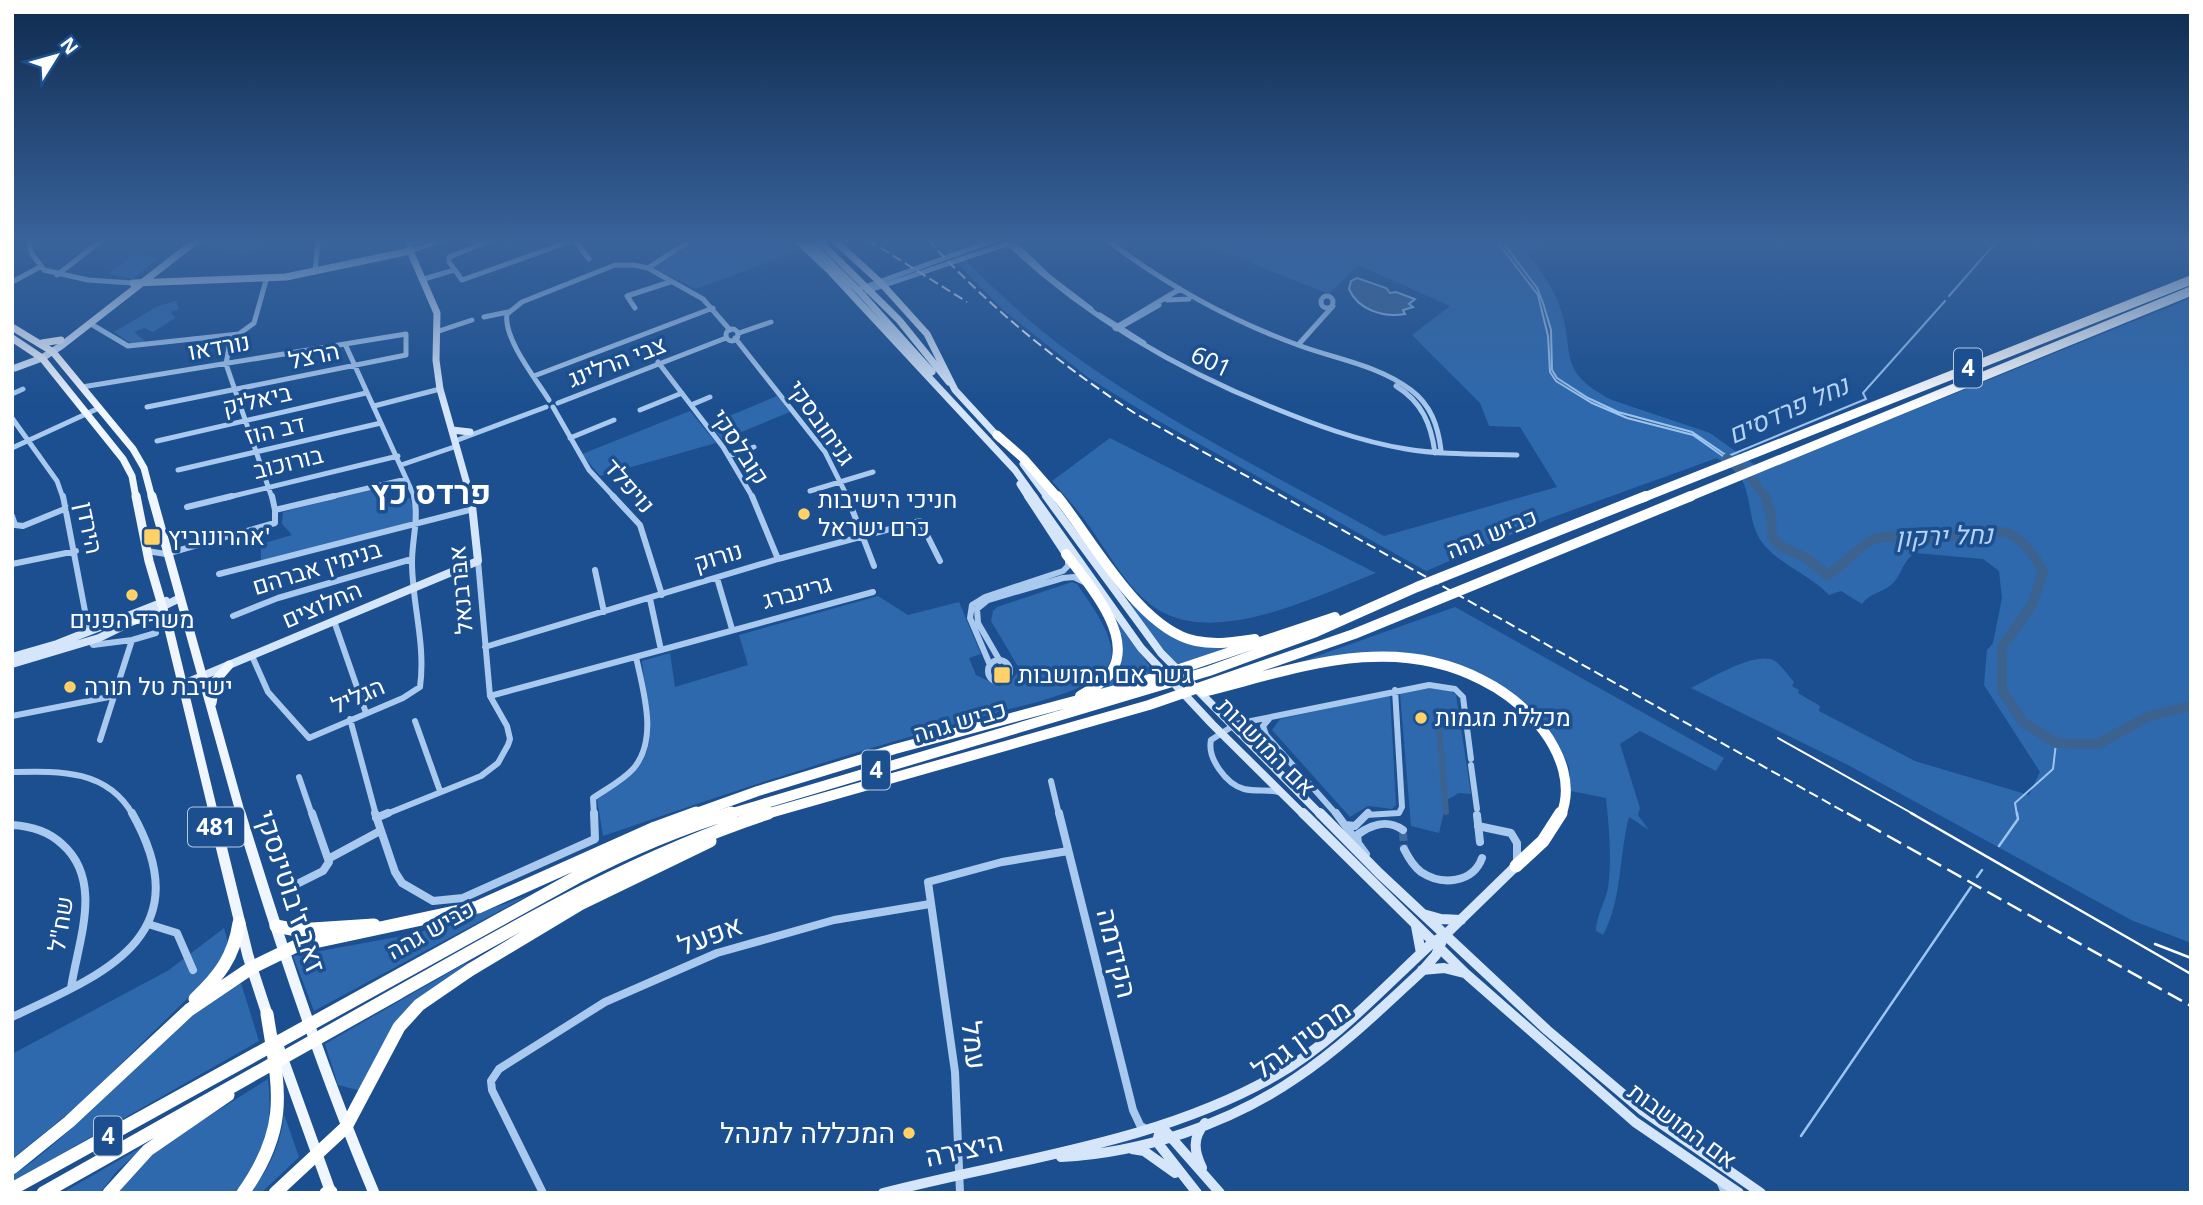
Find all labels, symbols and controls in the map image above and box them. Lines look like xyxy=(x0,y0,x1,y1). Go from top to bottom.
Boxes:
north arrow xyxy=(21,21,91,91)
text: N xyxy=(55,32,85,60)
street label: נורדאו xyxy=(185,324,252,367)
street label: צבי הרלינג xyxy=(563,327,670,394)
street label: הרצל xyxy=(285,333,342,376)
street label: 601 xyxy=(1186,337,1237,384)
road number: 4 xyxy=(1954,348,1982,388)
water label: נחל פרדסים xyxy=(1721,366,1855,452)
street label: גניחובסקי xyxy=(781,373,864,471)
street label: ביאליק xyxy=(219,375,295,422)
street label: קובלסקי xyxy=(704,402,778,491)
street label: דב הוז xyxy=(241,406,308,451)
street label: בורוכוב xyxy=(249,437,327,486)
street label: נויפלד xyxy=(597,450,663,520)
district label: פרדס כץ xyxy=(371,470,491,513)
place label: חניכי הישיבות כרם ישראל xyxy=(818,482,957,543)
street label: הירדן xyxy=(69,499,112,557)
street label: כביש גהה xyxy=(1441,499,1542,566)
marker: חניכי הישיבות כרם ישראל xyxy=(796,506,812,522)
water label: נחל ירקון xyxy=(1895,515,1995,555)
place label: אהרונוביץ' xyxy=(168,519,270,552)
marker: אהרונוביץ' xyxy=(142,527,162,547)
street label: בנימין אברהם xyxy=(248,531,385,602)
street label: נורוק xyxy=(689,533,746,579)
street label: אברבנאל xyxy=(439,544,480,636)
street label: גרינברג xyxy=(758,565,835,616)
street label: החלוצים xyxy=(276,572,366,635)
marker: משרד הפנים xyxy=(124,587,140,603)
place label: משרד הפנים xyxy=(69,602,195,635)
place label: גשר אם המושבות xyxy=(1018,657,1191,690)
marker: גשר אם המושבות xyxy=(992,665,1012,685)
place label: ישיבת טל תורה xyxy=(84,669,233,702)
street label: הגליל xyxy=(326,669,389,721)
marker: ישיבת טל תורה xyxy=(62,679,78,695)
street label: אם המושבות xyxy=(1210,689,1324,803)
street label: כביש גהה xyxy=(909,692,1010,750)
place label: מכללת מגמות xyxy=(1435,700,1571,733)
marker: מכללת מגמות xyxy=(1413,710,1429,726)
road number: 4 xyxy=(862,750,890,790)
street label: זאב ז'בוטינסקי xyxy=(248,805,336,977)
road number: 481 xyxy=(188,807,244,846)
street label: כביש גהה xyxy=(380,891,480,966)
street label: שח"ל xyxy=(39,894,80,954)
street label: הקידמה xyxy=(1089,904,1147,1002)
street label: אפעל xyxy=(672,905,747,963)
street label: מרטין גהל xyxy=(1243,989,1358,1087)
street label: עמל xyxy=(953,1019,997,1071)
street label: אם המושבות xyxy=(1622,1074,1744,1175)
place label: המכללה למנהל xyxy=(720,1113,895,1151)
road number: 4 xyxy=(94,1116,122,1156)
street label: היצירה xyxy=(921,1121,1006,1175)
marker: המכללה למנהל xyxy=(901,1125,917,1141)

